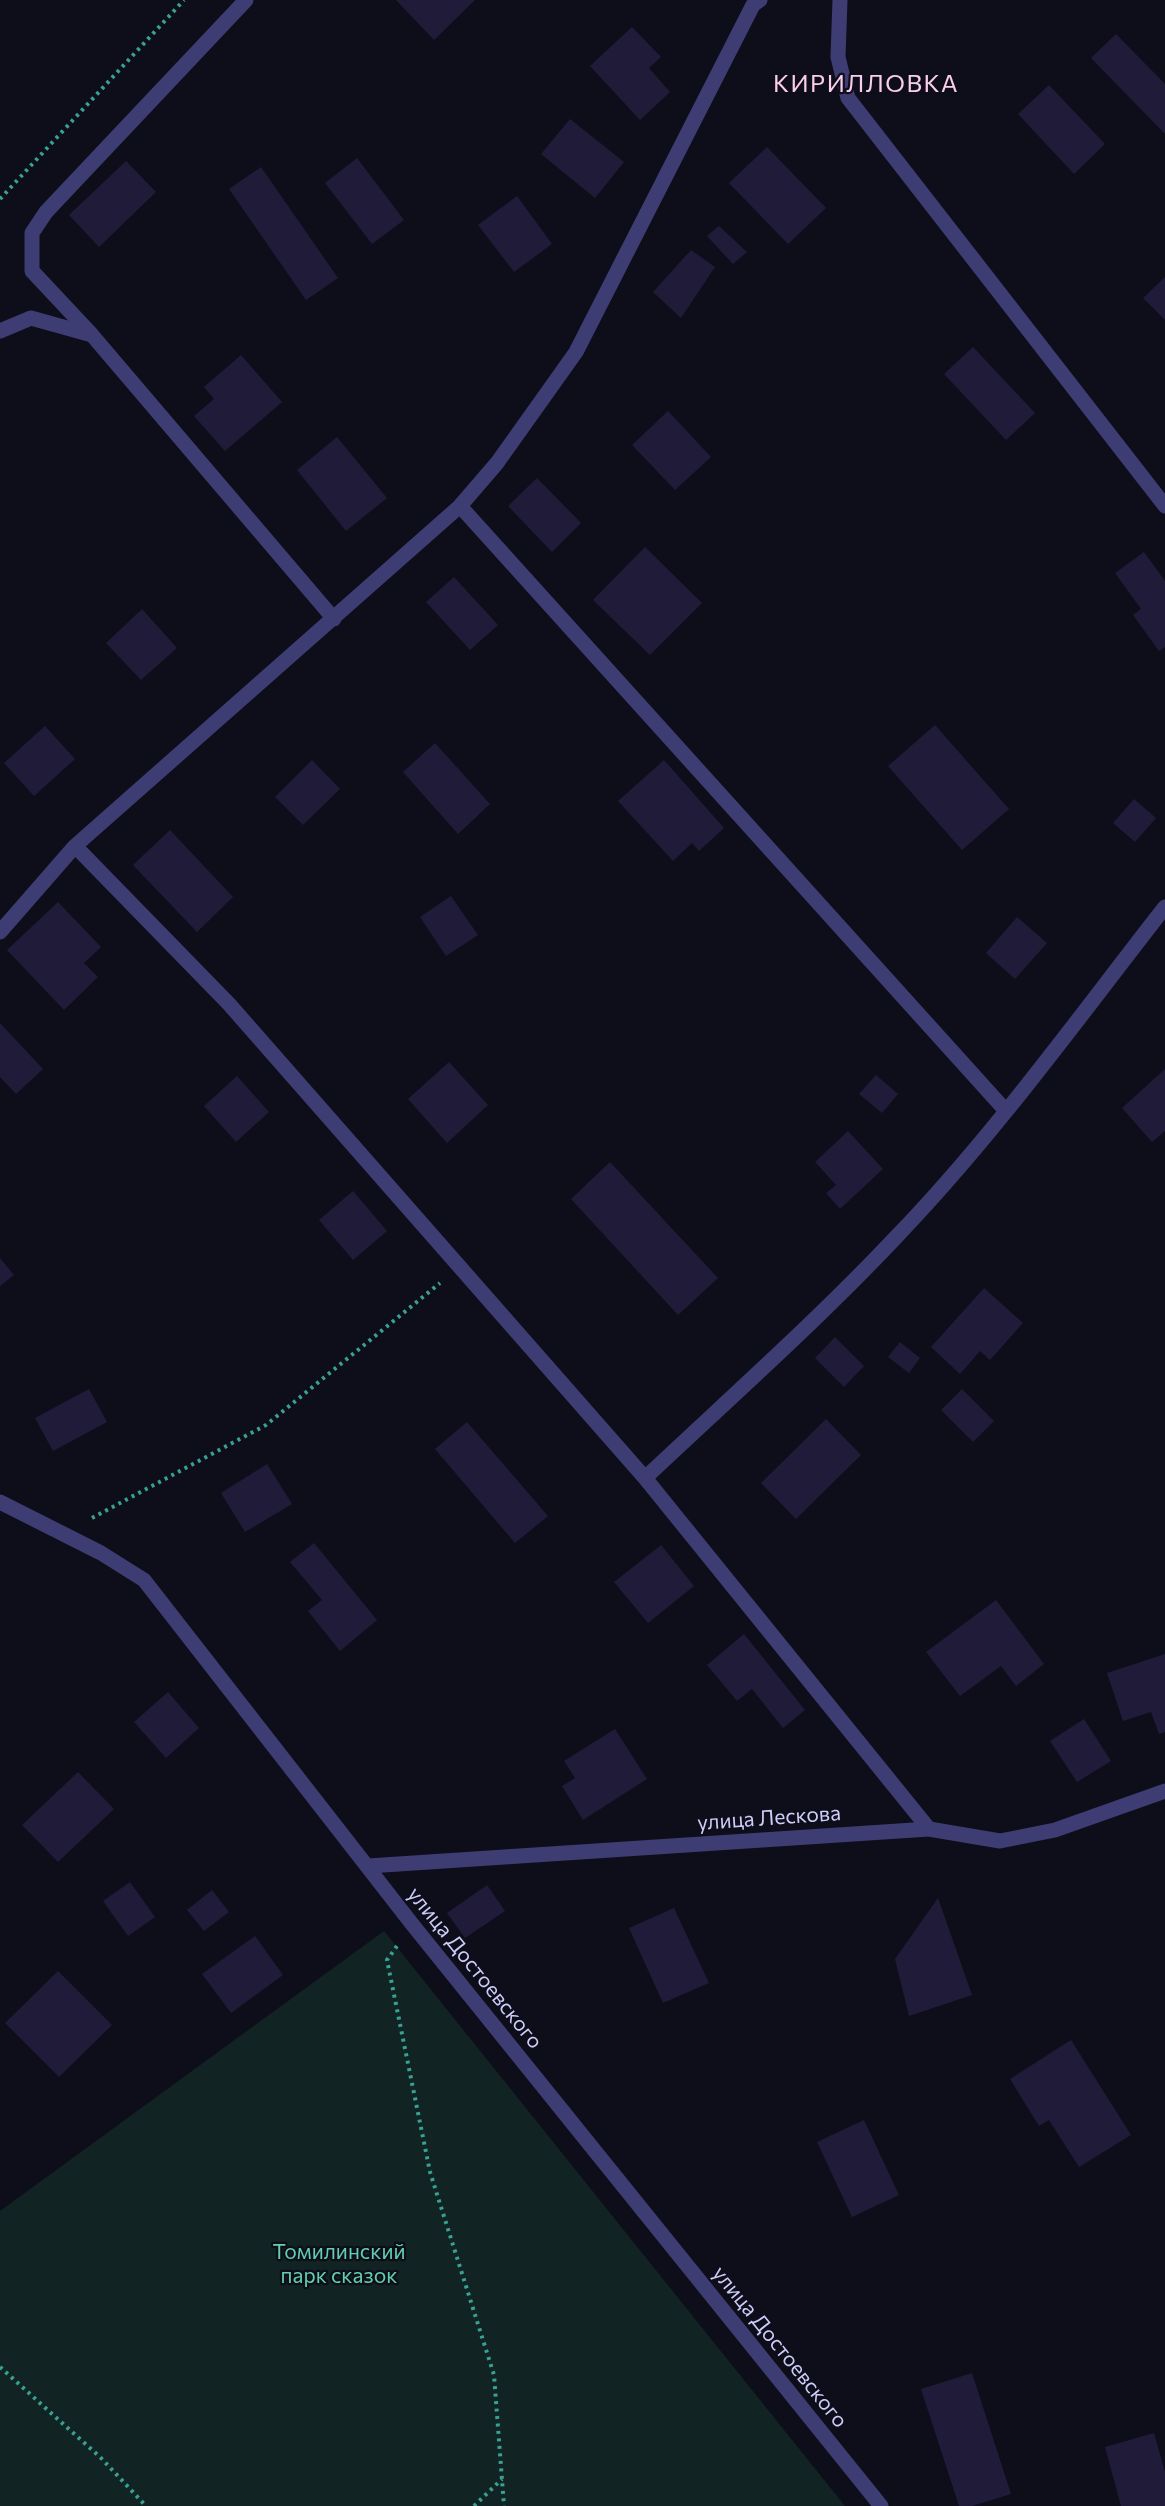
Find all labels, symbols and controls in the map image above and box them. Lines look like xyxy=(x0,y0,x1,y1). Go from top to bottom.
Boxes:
district label: КИРИЛЛОВКА xyxy=(773,70,959,98)
street label: улица Лескова xyxy=(696,1800,842,1836)
street label: улица Достоевского xyxy=(402,1882,548,2054)
park label: Томилинский парк сказок xyxy=(272,2239,406,2289)
street label: улица Достоевского xyxy=(707,2261,853,2433)

